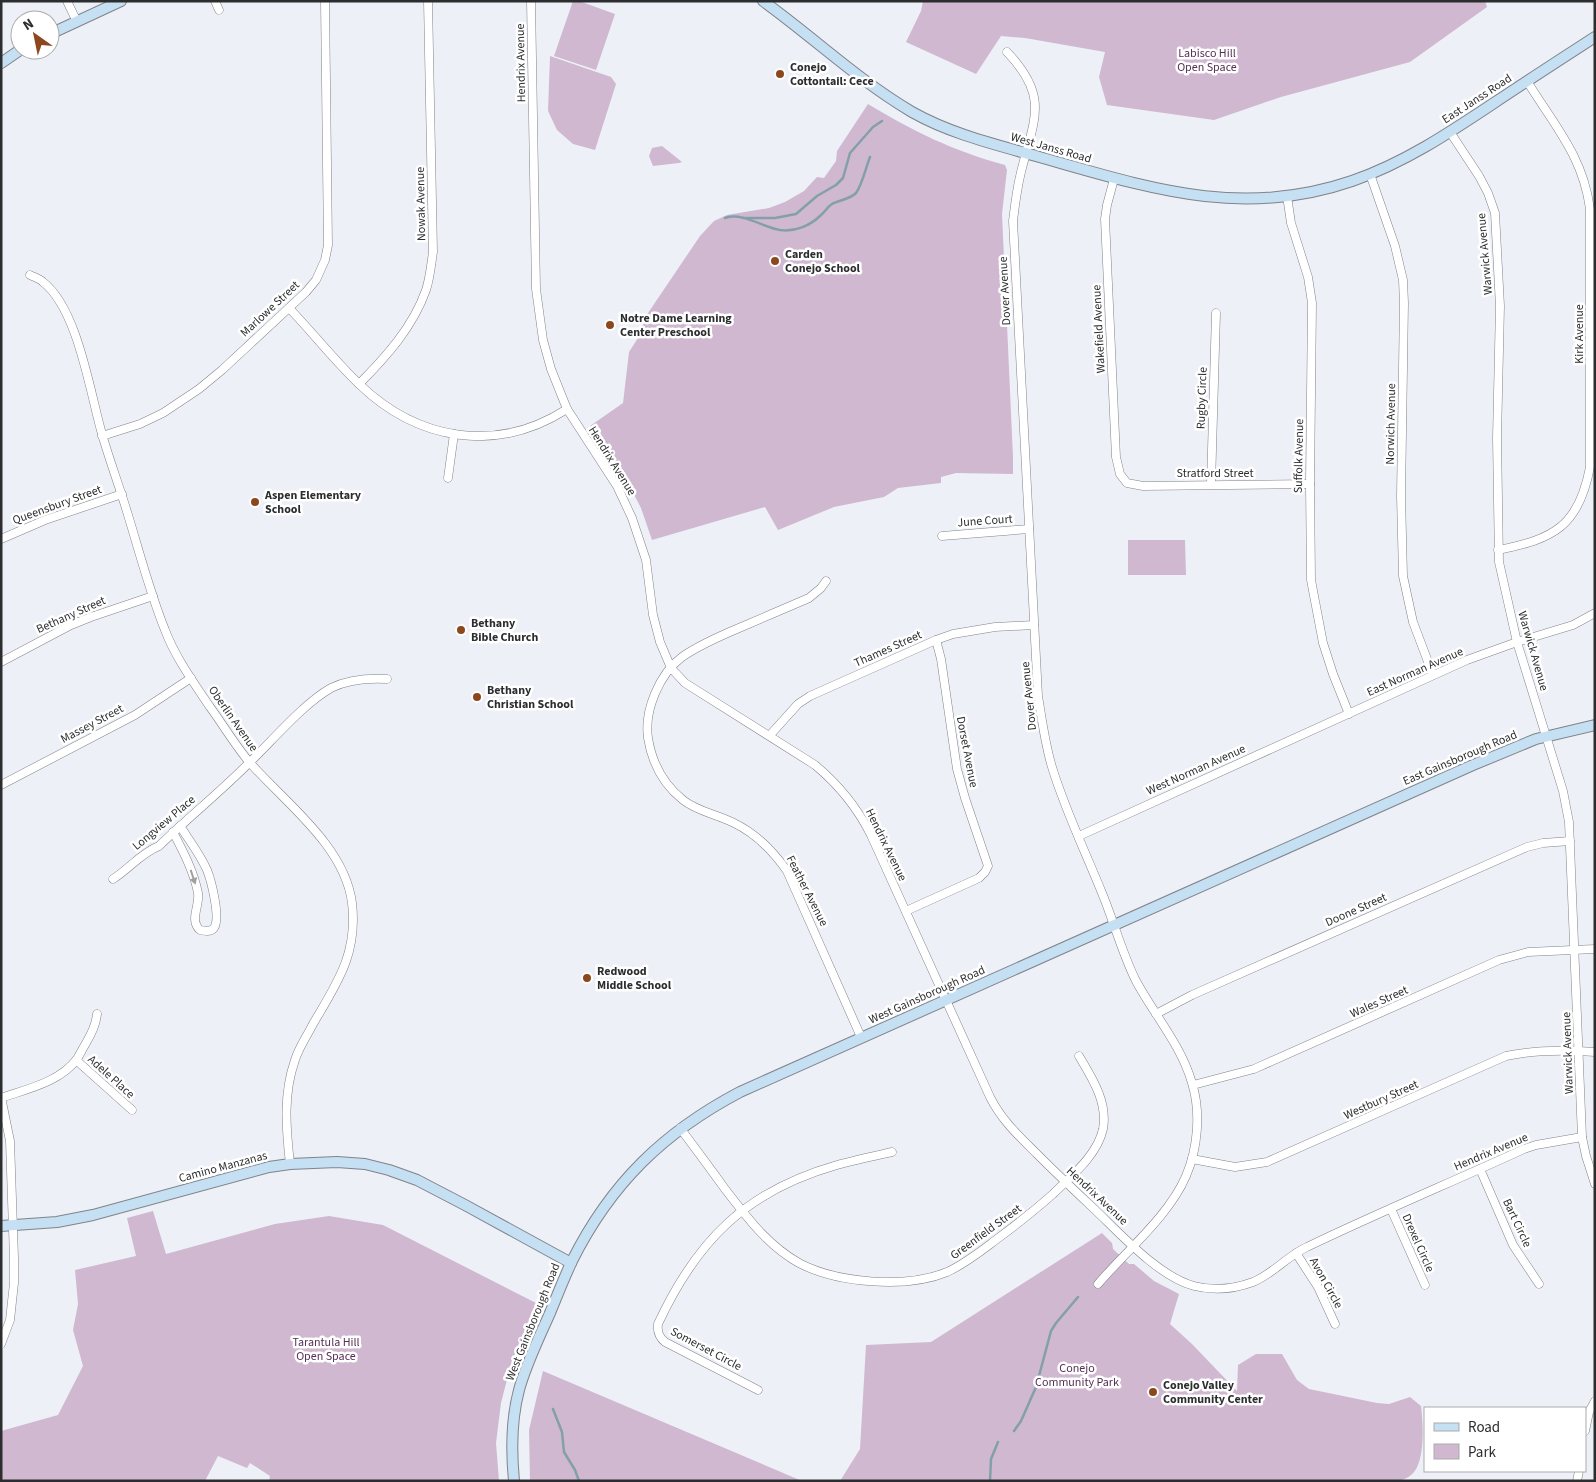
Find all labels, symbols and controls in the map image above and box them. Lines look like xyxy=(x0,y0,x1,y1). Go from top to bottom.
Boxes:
north arrow xyxy=(10,10,60,60)
text: N xyxy=(19,14,38,36)
street label: Hendrix Avenue xyxy=(512,23,530,103)
park label: Labisco Hill Open Space xyxy=(1177,45,1237,76)
place label: Conejo Cottontail: Cece xyxy=(790,59,874,90)
marker: Conejo Cottontail: Cece xyxy=(774,68,786,80)
street label: East Janss Road xyxy=(1439,70,1515,128)
street label: West Janss Road xyxy=(1009,128,1093,168)
street label: Nowak Avenue xyxy=(412,167,430,241)
street label: Warwick Avenue xyxy=(1473,212,1497,296)
place label: Carden Conejo School xyxy=(785,246,861,277)
marker: Carden Conejo School xyxy=(769,255,781,267)
street label: Dover Avenue xyxy=(995,256,1015,326)
street label: Marlowe Street xyxy=(237,277,303,341)
street label: Wakefield Avenue xyxy=(1088,284,1110,374)
street label: Kirk Avenue xyxy=(1571,304,1588,364)
place label: Notre Dame Learning Center Preschool xyxy=(620,310,732,341)
marker: Notre Dame Learning Center Preschool xyxy=(604,319,616,331)
street label: Rugby Circle xyxy=(1192,367,1212,429)
street label: Norwich Avenue xyxy=(1382,383,1400,465)
street label: Suffolk Avenue xyxy=(1290,419,1308,493)
street label: Hendrix Avenue xyxy=(584,423,640,499)
street label: Stratford Street xyxy=(1177,465,1253,482)
street label: Queensbury Street xyxy=(10,481,104,529)
place label: Aspen Elementary School xyxy=(264,487,362,518)
marker: Aspen Elementary School xyxy=(249,496,261,508)
street label: June Court xyxy=(957,511,1013,531)
street label: Bethany Street xyxy=(34,592,108,638)
street label: Warwick Avenue xyxy=(1514,609,1552,693)
place label: Bethany Bible Church xyxy=(471,615,538,646)
marker: Bethany Bible Church xyxy=(455,624,467,636)
street label: Thames Street xyxy=(851,627,925,671)
street label: East Norman Avenue xyxy=(1364,643,1466,701)
street label: Dover Avenue xyxy=(1017,661,1041,731)
place label: Bethany Christian School xyxy=(487,682,574,713)
street label: Oberlin Avenue xyxy=(204,683,262,755)
marker: Bethany Christian School xyxy=(471,691,483,703)
street label: Massey Street xyxy=(58,700,126,748)
street label: Dorset Avenue xyxy=(952,715,982,789)
street label: East Gainsborough Road xyxy=(1400,726,1520,790)
street label: West Norman Avenue xyxy=(1144,740,1248,800)
street label: Longview Place xyxy=(129,792,199,854)
street label: Hendrix Avenue xyxy=(861,806,911,884)
street label: Feather Avenue xyxy=(782,853,832,929)
one-way arrow xyxy=(190,869,197,884)
street label: Doone Street xyxy=(1323,889,1389,931)
street label: West Gainsborough Road xyxy=(866,962,988,1028)
place label: Redwood Middle School xyxy=(597,963,672,994)
marker: Redwood Middle School xyxy=(581,972,593,984)
street label: Wales Street xyxy=(1347,982,1411,1022)
street label: Warwick Avenue xyxy=(1558,1012,1578,1094)
street label: Adele Place xyxy=(84,1051,138,1103)
street label: Westbury Street xyxy=(1341,1076,1421,1124)
street label: Hendrix Avenue xyxy=(1451,1129,1531,1175)
street label: Camino Manzanas xyxy=(177,1147,269,1187)
street label: Hendrix Avenue xyxy=(1062,1163,1132,1229)
street label: Bart Circle xyxy=(1498,1196,1536,1250)
street label: Greenfield Street xyxy=(947,1200,1025,1264)
street label: Drexel Circle xyxy=(1398,1211,1438,1275)
street label: Avon Circle xyxy=(1305,1254,1347,1312)
street label: West Gainsborough Road xyxy=(502,1261,564,1383)
street label: Somerset Circle xyxy=(667,1323,745,1375)
park label: Tarantula Hill Open Space xyxy=(292,1334,360,1365)
park label: Conejo Community Park xyxy=(1035,1360,1119,1391)
place label: Conejo Valley Community Center xyxy=(1163,1377,1263,1408)
marker: Conejo Valley Community Center xyxy=(1147,1386,1159,1398)
legend xyxy=(1424,1407,1586,1472)
text: Road xyxy=(1468,1417,1500,1438)
text: Park xyxy=(1468,1442,1497,1463)

